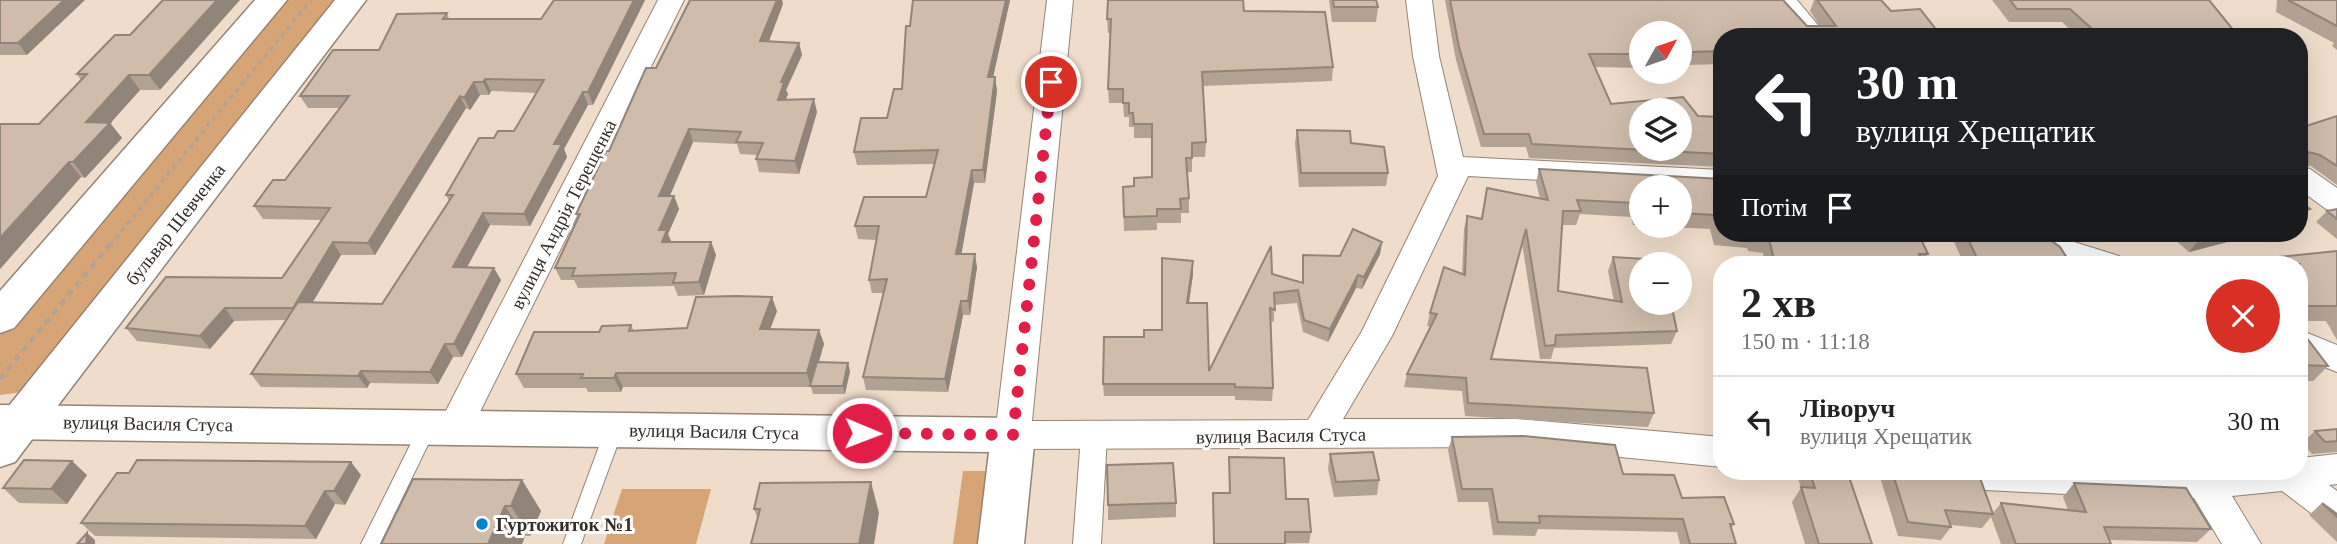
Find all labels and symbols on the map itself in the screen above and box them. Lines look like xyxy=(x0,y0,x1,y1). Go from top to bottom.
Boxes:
north arrow xyxy=(1629,21,1692,84)
pin xyxy=(1021,52,1081,112)
street label: вулиця Андрія Терещенка xyxy=(506,115,621,313)
street label: бульвар Шевченка xyxy=(121,159,230,289)
position arrow xyxy=(825,396,899,470)
street label: вулиця Василя Стуса xyxy=(63,412,234,435)
street label: вулиця Василя Стуса xyxy=(629,420,800,443)
street label: вулиця Василя Стуса xyxy=(1196,424,1367,447)
place label: Гуртожиток №1 xyxy=(496,514,633,535)
marker: Гуртожиток №1 xyxy=(474,516,490,532)

